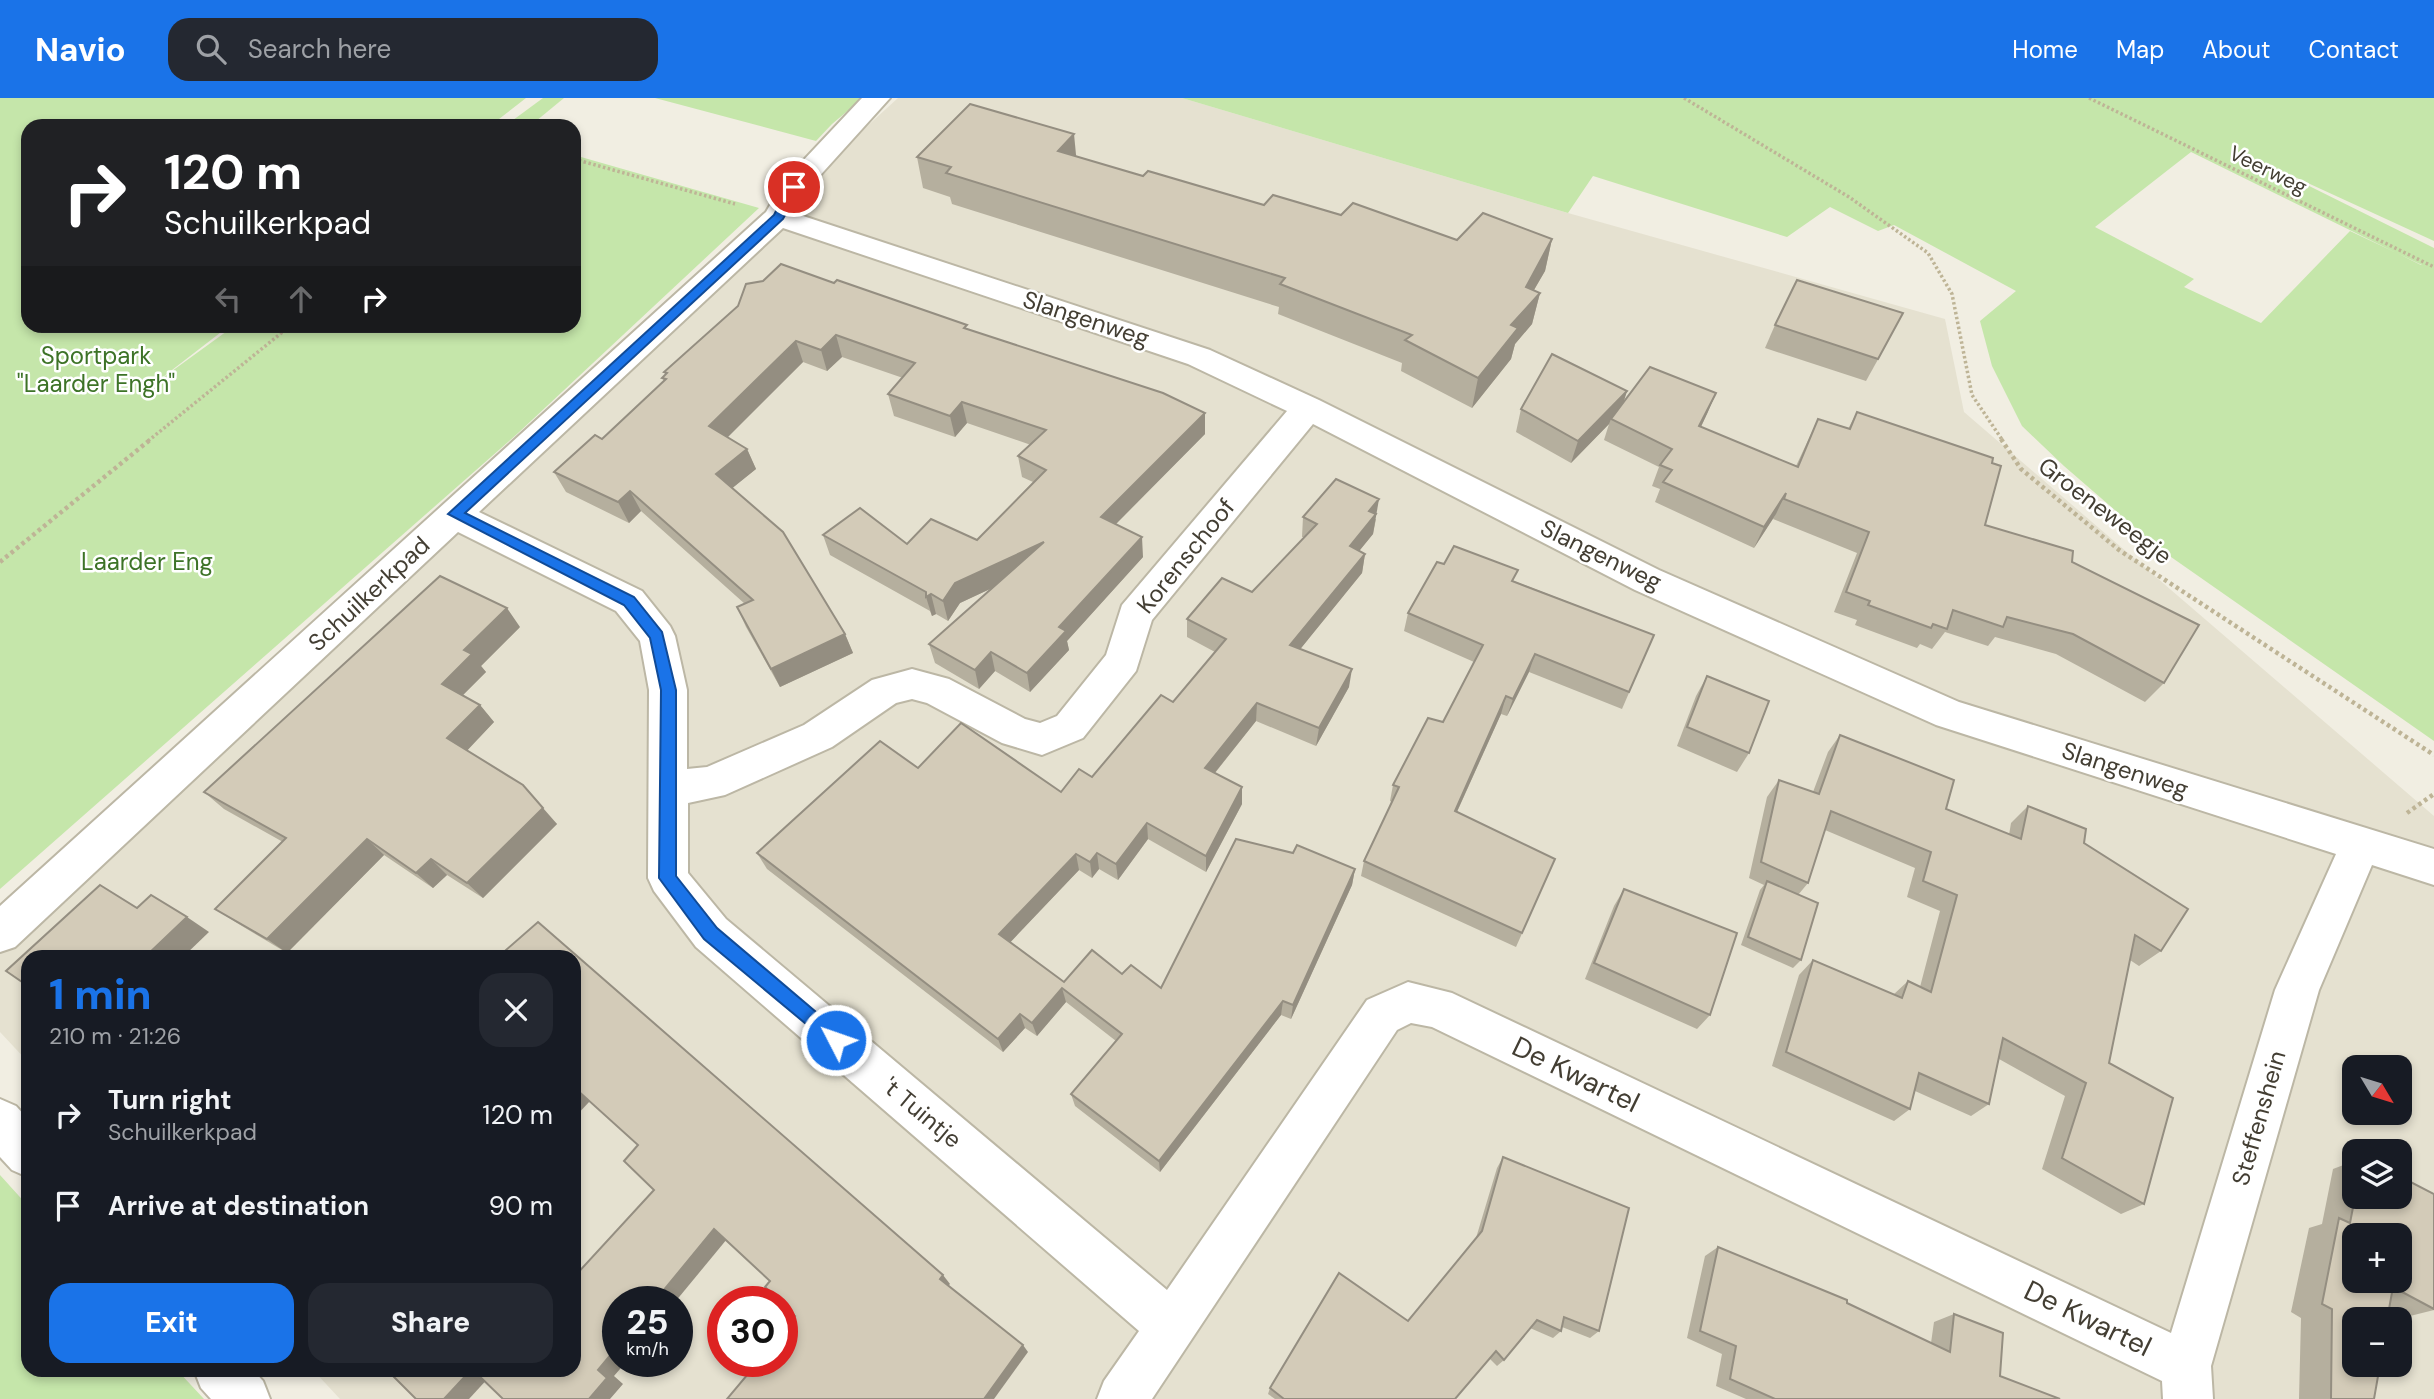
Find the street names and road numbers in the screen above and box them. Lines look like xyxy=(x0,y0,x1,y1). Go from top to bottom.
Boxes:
street label: Veerweg xyxy=(2224,139,2312,201)
street label: Slangenweg xyxy=(1019,284,1153,354)
street label: Groeneweegje xyxy=(2032,450,2178,571)
street label: Korenschoof xyxy=(1130,492,1242,620)
street label: Slangenweg xyxy=(1535,512,1667,597)
street label: Schuilkerkpad xyxy=(301,529,436,658)
street label: Slangenweg xyxy=(2058,735,2192,805)
street label: De Kwartel xyxy=(1506,1028,1646,1121)
street label: Steffenshein xyxy=(2224,1047,2293,1189)
street label: 't Tuintje xyxy=(876,1071,968,1155)
street label: De Kwartel xyxy=(2018,1272,2158,1365)

